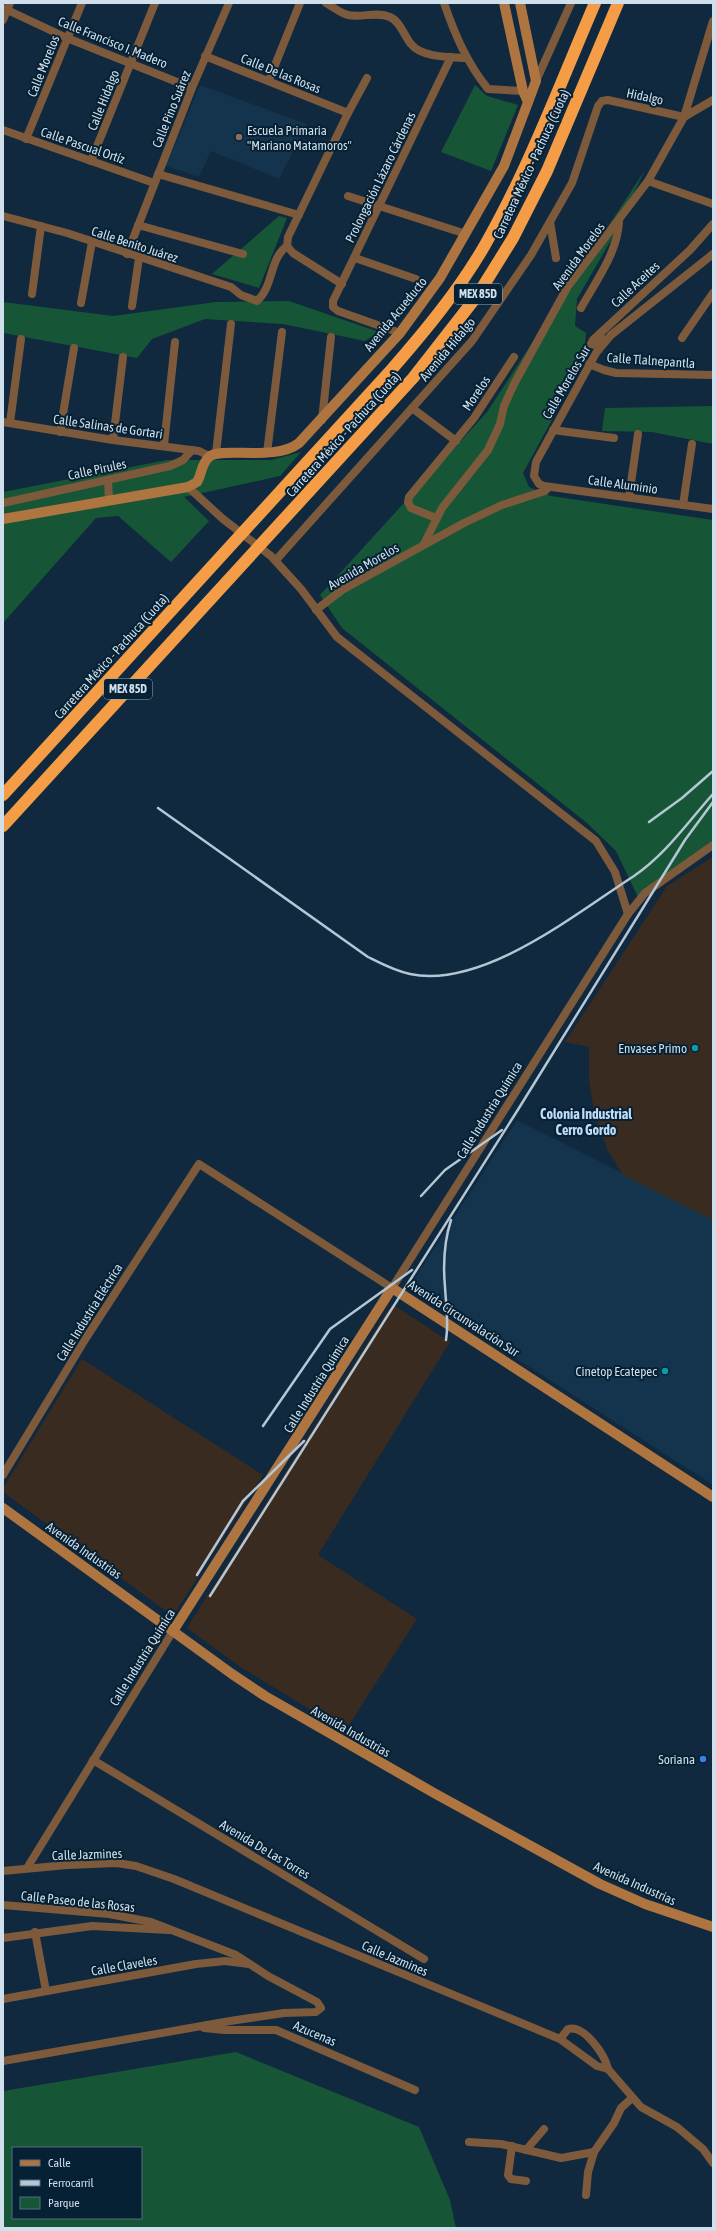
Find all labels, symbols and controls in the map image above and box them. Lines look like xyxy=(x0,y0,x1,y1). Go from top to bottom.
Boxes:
street label: Calle Francisco I. Madero xyxy=(56,14,170,71)
street label: Calle Morelos xyxy=(24,33,63,99)
street label: Calle De las Rosas xyxy=(239,51,323,96)
street label: Calle Hidalgo xyxy=(85,68,122,133)
street label: Calle Pino Suárez xyxy=(149,68,194,150)
street label: Hidalgo xyxy=(625,85,665,108)
street label: Carretera México - Pachuca (Cuota) xyxy=(490,87,573,241)
street label: Prolongación Lázaro Cárdenas xyxy=(342,109,419,245)
place label: Escuela Primaria "Mariano Matamoros" xyxy=(247,123,352,153)
street label: Calle Pascual Ortíz xyxy=(39,124,127,167)
marker: Escuela Primaria "Mariano Matamoros" xyxy=(234,132,244,142)
street label: Avenida Morelos xyxy=(549,219,608,293)
street label: Calle Benito Juárez xyxy=(90,223,180,266)
street label: Calle Aceites xyxy=(608,258,663,310)
street label: Avenida Acueducto xyxy=(361,274,430,354)
road number: MEX 85D xyxy=(454,284,502,304)
street label: Avenida Hidalgo xyxy=(416,315,478,384)
street label: Calle Morelos Sur xyxy=(539,343,594,422)
street label: Calle Tlalnepantla xyxy=(606,350,696,371)
street label: Carretera México - Pachuca (Cuota) xyxy=(283,369,404,500)
street label: Morelos xyxy=(459,373,494,413)
street label: Calle Salinas de Gortari xyxy=(52,411,164,442)
street label: Calle Pirules xyxy=(67,456,128,483)
street label: Calle Aluminio xyxy=(587,472,659,497)
street label: Avenida Morelos xyxy=(325,540,402,593)
street label: Carretera México - Pachuca (Cuota) xyxy=(51,591,172,722)
road number: MEX 85D xyxy=(104,679,152,699)
place label: Envases Primo xyxy=(618,1041,687,1056)
marker: Envases Primo xyxy=(690,1043,700,1053)
street label: Calle Industria Química xyxy=(454,1059,525,1161)
district label: Colonia Industrial Cerro Gordo xyxy=(540,1106,632,1138)
street label: Calle Industria Eléctrica xyxy=(53,1261,126,1364)
street label: Avenida Circunvalación Sur xyxy=(405,1277,522,1360)
street label: Calle Industria Química xyxy=(281,1333,352,1435)
place label: Cinetop Ecatepec xyxy=(576,1364,657,1379)
marker: Cinetop Ecatepec xyxy=(660,1366,670,1376)
street label: Avenida Industrias xyxy=(43,1519,125,1582)
street label: Calle Industria Química xyxy=(107,1606,178,1708)
street label: Avenida Industrias xyxy=(309,1703,393,1760)
place label: Soriana xyxy=(658,1752,695,1767)
marker: Soriana xyxy=(698,1754,708,1764)
street label: Avenida De Las Torres xyxy=(217,1817,313,1882)
street label: Calle Jazmines xyxy=(52,1846,123,1863)
street label: Avenida Industrias xyxy=(591,1859,679,1908)
street label: Calle Paseo de las Rosas xyxy=(20,1888,136,1915)
street label: Calle Jazmines xyxy=(359,1938,430,1979)
street label: Calle Claveles xyxy=(90,1952,159,1979)
street label: Azucenas xyxy=(291,2018,339,2049)
legend xyxy=(12,2147,142,2219)
text: Calle xyxy=(48,2156,71,2170)
text: Ferrocarril xyxy=(48,2176,95,2190)
text: Parque xyxy=(48,2196,80,2210)

